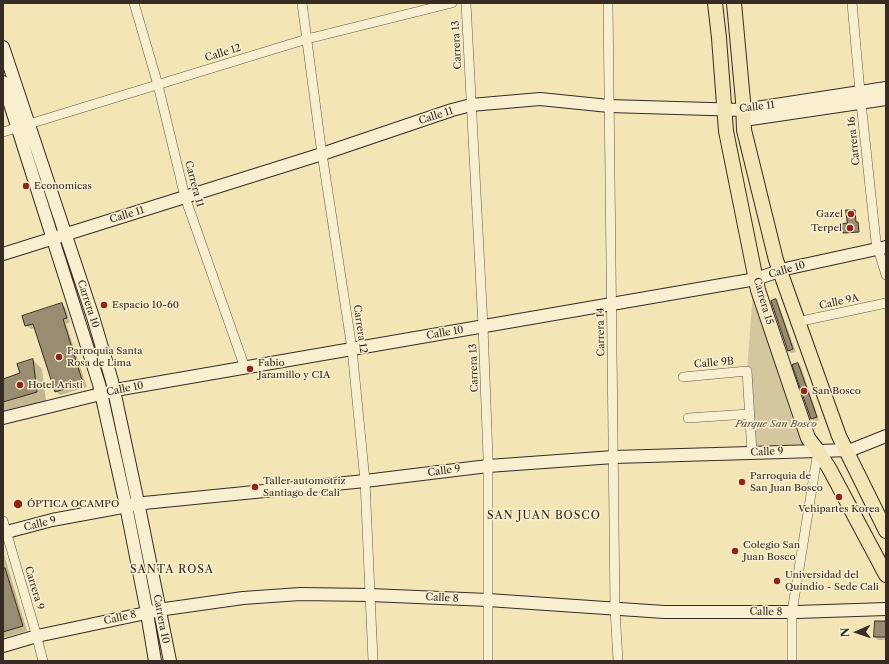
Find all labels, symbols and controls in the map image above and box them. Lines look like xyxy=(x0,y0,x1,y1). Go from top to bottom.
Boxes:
street label: Carrera 13 xyxy=(450,20,464,70)
street label: Calle 12 xyxy=(203,42,243,64)
street label: Calle 11 xyxy=(739,99,775,115)
street label: Calle 11 xyxy=(417,105,455,127)
street label: Carrera 16 xyxy=(845,116,863,166)
street label: Carrera 11 xyxy=(182,160,206,208)
place label: Economicas xyxy=(34,180,92,192)
marker: Economicas xyxy=(21,181,31,191)
street label: Calle 11 xyxy=(108,204,146,226)
place label: Gazel xyxy=(816,208,843,220)
marker: Gazel xyxy=(846,209,856,219)
place label: Terpel xyxy=(811,222,842,234)
marker: Terpel xyxy=(845,223,855,233)
street label: Calle 10 xyxy=(767,259,807,281)
street label: Carrera 15 xyxy=(751,276,775,326)
street label: Carrera 10 xyxy=(75,279,101,329)
street label: Calle 9A xyxy=(818,292,860,312)
place label: Espacio 10-60 xyxy=(112,299,179,311)
marker: Espacio 10-60 xyxy=(99,300,109,310)
street label: Carrera 12 xyxy=(351,304,369,354)
street label: Carrera 14 xyxy=(595,307,607,357)
street label: Calle 10 xyxy=(425,324,465,342)
street label: Carrera 13 xyxy=(467,343,481,393)
place label: Parroquia Santa Rosa de Lima xyxy=(67,345,143,368)
marker: Parroquia Santa Rosa de Lima xyxy=(54,352,64,362)
street label: Calle 9B xyxy=(694,355,734,371)
place label: Fabio Jaramillo y CIA xyxy=(258,357,330,380)
marker: Fabio Jaramillo y CIA xyxy=(245,364,255,374)
place label: Hotel Aristi xyxy=(28,379,83,391)
marker: Hotel Aristi xyxy=(15,380,25,390)
street label: Calle 10 xyxy=(105,380,145,398)
place label: San Bosco xyxy=(812,385,861,397)
marker: San Bosco xyxy=(799,386,809,396)
park label: Parque San Bosco xyxy=(735,418,817,430)
street label: Calle 9 xyxy=(750,445,784,459)
street label: Calle 9 xyxy=(427,463,461,479)
place label: Parroquia de San Juan Bosco xyxy=(750,470,823,494)
place label: Taller automotriz Santiago de Cali xyxy=(263,475,346,498)
marker: Parroquia de San Juan Bosco xyxy=(737,477,747,487)
marker: Taller automotriz Santiago de Cali xyxy=(250,482,260,492)
marker: Vehipartes Korea xyxy=(834,492,844,502)
marker: ÓPTICA OCAMPO xyxy=(12,498,24,510)
place label: ÓPTICA OCAMPO xyxy=(27,498,119,510)
place label: Vehipartes Korea xyxy=(798,503,880,515)
district label: SAN JUAN BOSCO xyxy=(487,509,601,523)
street label: Calle 9 xyxy=(23,514,57,534)
place label: Colegio San Juan Bosco xyxy=(743,539,800,562)
marker: Colegio San Juan Bosco xyxy=(730,546,740,556)
district label: SANTA ROSA xyxy=(130,563,214,577)
street label: Carrera 9 xyxy=(22,565,46,611)
place label: Universidad del Quindío - Sede Cali xyxy=(785,569,879,592)
marker: Universidad del Quindío - Sede Cali xyxy=(772,576,782,586)
street label: Calle 8 xyxy=(425,591,459,605)
street label: Carrera 10 xyxy=(150,594,172,644)
street label: Calle 8 xyxy=(749,606,783,618)
street label: Calle 8 xyxy=(103,609,137,627)
north arrow xyxy=(837,612,877,652)
text: N xyxy=(838,627,852,637)

